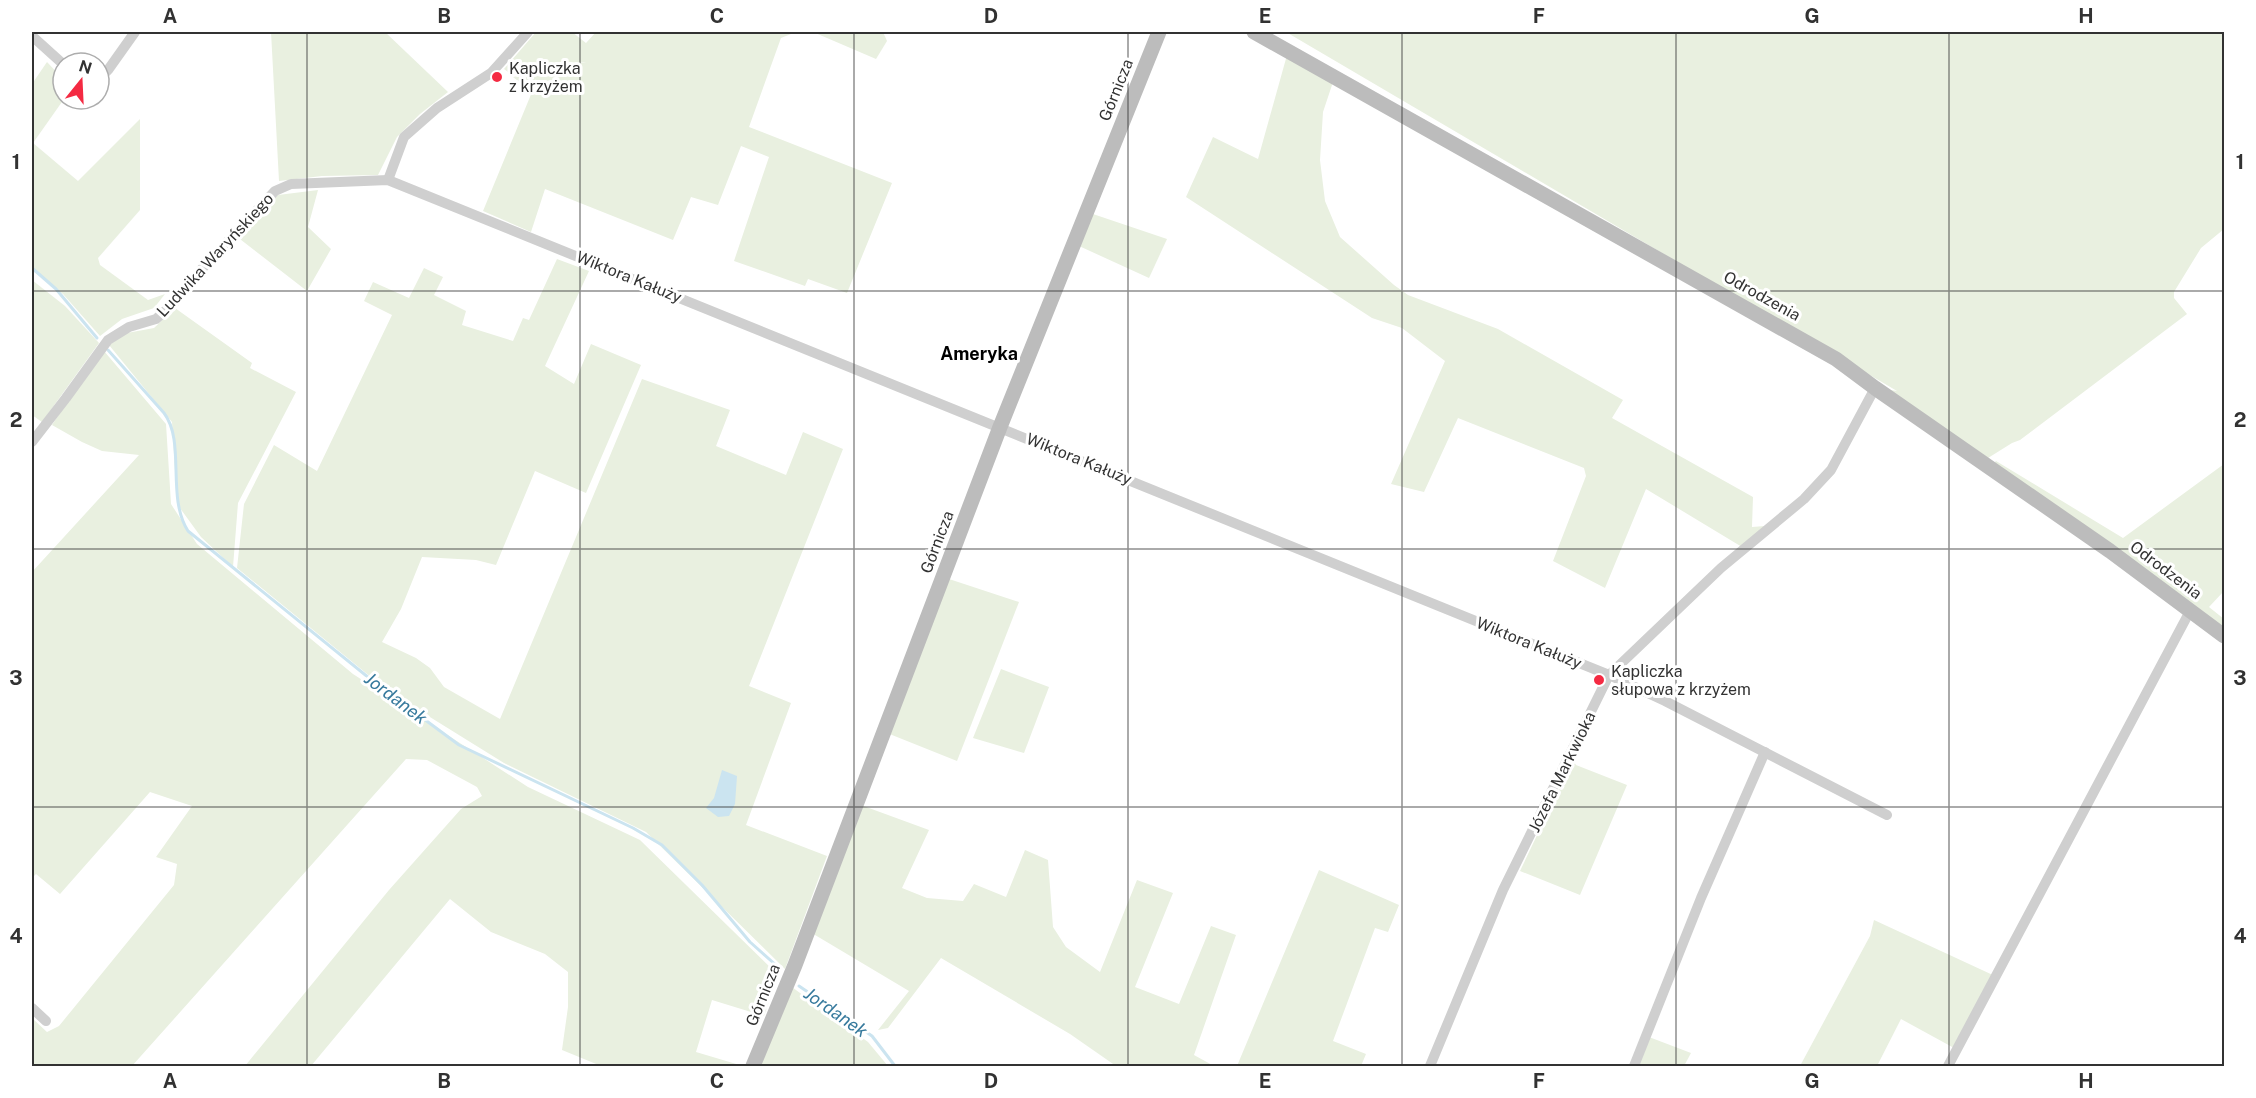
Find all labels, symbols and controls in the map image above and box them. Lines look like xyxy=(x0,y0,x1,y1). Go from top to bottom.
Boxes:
text: A xyxy=(163,4,177,28)
text: B xyxy=(437,4,451,28)
text: C xyxy=(710,4,724,28)
text: D xyxy=(984,4,998,28)
text: E xyxy=(1259,4,1271,28)
text: F xyxy=(1533,4,1545,28)
text: G xyxy=(1804,4,1820,28)
text: H xyxy=(2078,4,2094,28)
north arrow xyxy=(51,51,111,111)
text: N xyxy=(77,56,94,78)
street label: Górnicza xyxy=(1095,56,1137,124)
place label: Kapliczka z krzyżem xyxy=(509,59,583,96)
marker: Kapliczka z krzyżem xyxy=(490,70,504,84)
text: 1 xyxy=(12,150,20,174)
text: 1 xyxy=(2236,150,2244,174)
street label: Ludwika Waryńskiego xyxy=(153,189,277,321)
street label: Wiktora Kałuży xyxy=(573,247,685,307)
street label: Odrodzenia xyxy=(1720,267,1804,325)
district label: Ameryka xyxy=(940,343,1018,364)
text: 2 xyxy=(10,408,22,432)
text: 2 xyxy=(2234,408,2246,432)
street label: Wiktora Kałuży xyxy=(1023,429,1135,489)
street label: Górnicza xyxy=(916,508,958,576)
street label: Odrodzenia xyxy=(2126,537,2206,603)
street label: Wiktora Kałuży xyxy=(1473,613,1585,673)
place label: Kapliczka słupowa z krzyżem xyxy=(1611,662,1751,699)
text: 3 xyxy=(9,666,23,690)
text: 3 xyxy=(2233,666,2247,690)
water label: Jordanek xyxy=(361,668,432,728)
marker: Kapliczka słupowa z krzyżem xyxy=(1592,673,1606,687)
street label: Józefa Markwioka xyxy=(1525,708,1599,836)
text: 4 xyxy=(9,924,23,948)
text: 4 xyxy=(2233,924,2247,948)
street label: Górnicza xyxy=(742,961,784,1029)
water label: Jordanek xyxy=(800,983,872,1042)
text: A xyxy=(163,1069,177,1093)
text: B xyxy=(437,1069,451,1093)
text: C xyxy=(710,1069,724,1093)
text: D xyxy=(984,1069,998,1093)
text: E xyxy=(1259,1069,1271,1093)
text: F xyxy=(1533,1069,1545,1093)
text: G xyxy=(1804,1069,1820,1093)
text: H xyxy=(2078,1069,2094,1093)

